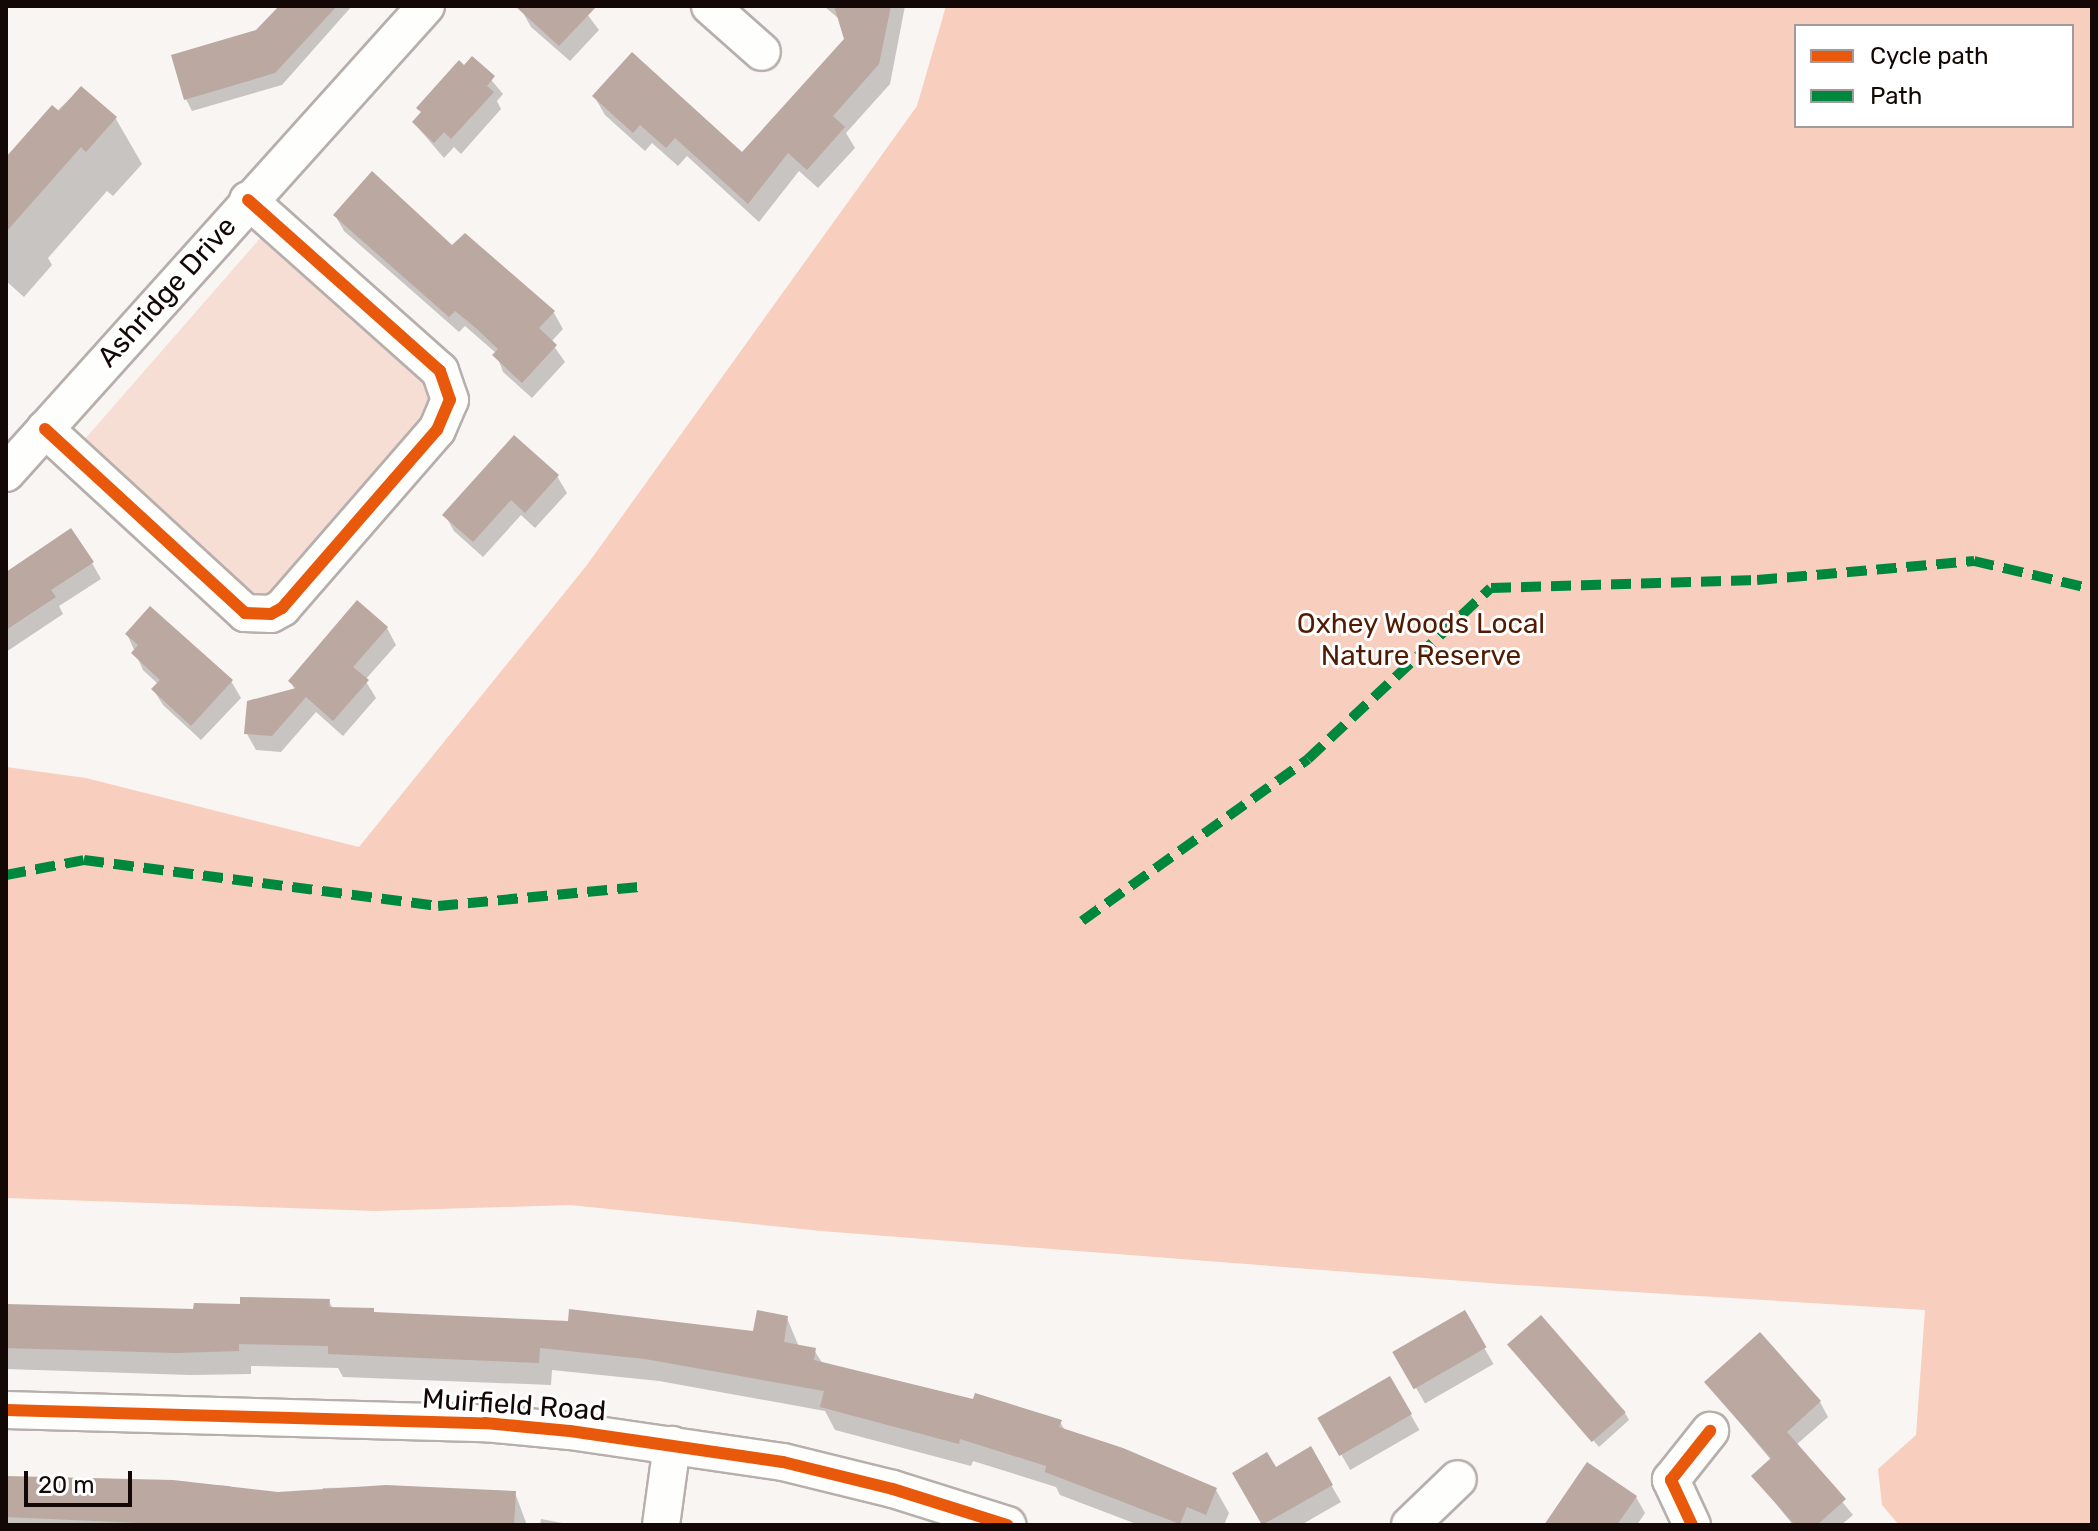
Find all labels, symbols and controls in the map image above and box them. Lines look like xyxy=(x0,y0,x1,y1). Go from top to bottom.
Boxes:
legend xyxy=(1794,24,2074,128)
text: Cycle path xyxy=(1870,42,1989,70)
text: Path xyxy=(1870,82,1922,110)
street label: Ashridge Drive xyxy=(91,210,243,374)
park label: Oxhey Woods Local Nature Reserve xyxy=(1296,607,1546,673)
street label: Muirfield Road xyxy=(421,1382,607,1428)
scale bar xyxy=(28,1455,136,1505)
text: 20 m xyxy=(38,1471,95,1499)

